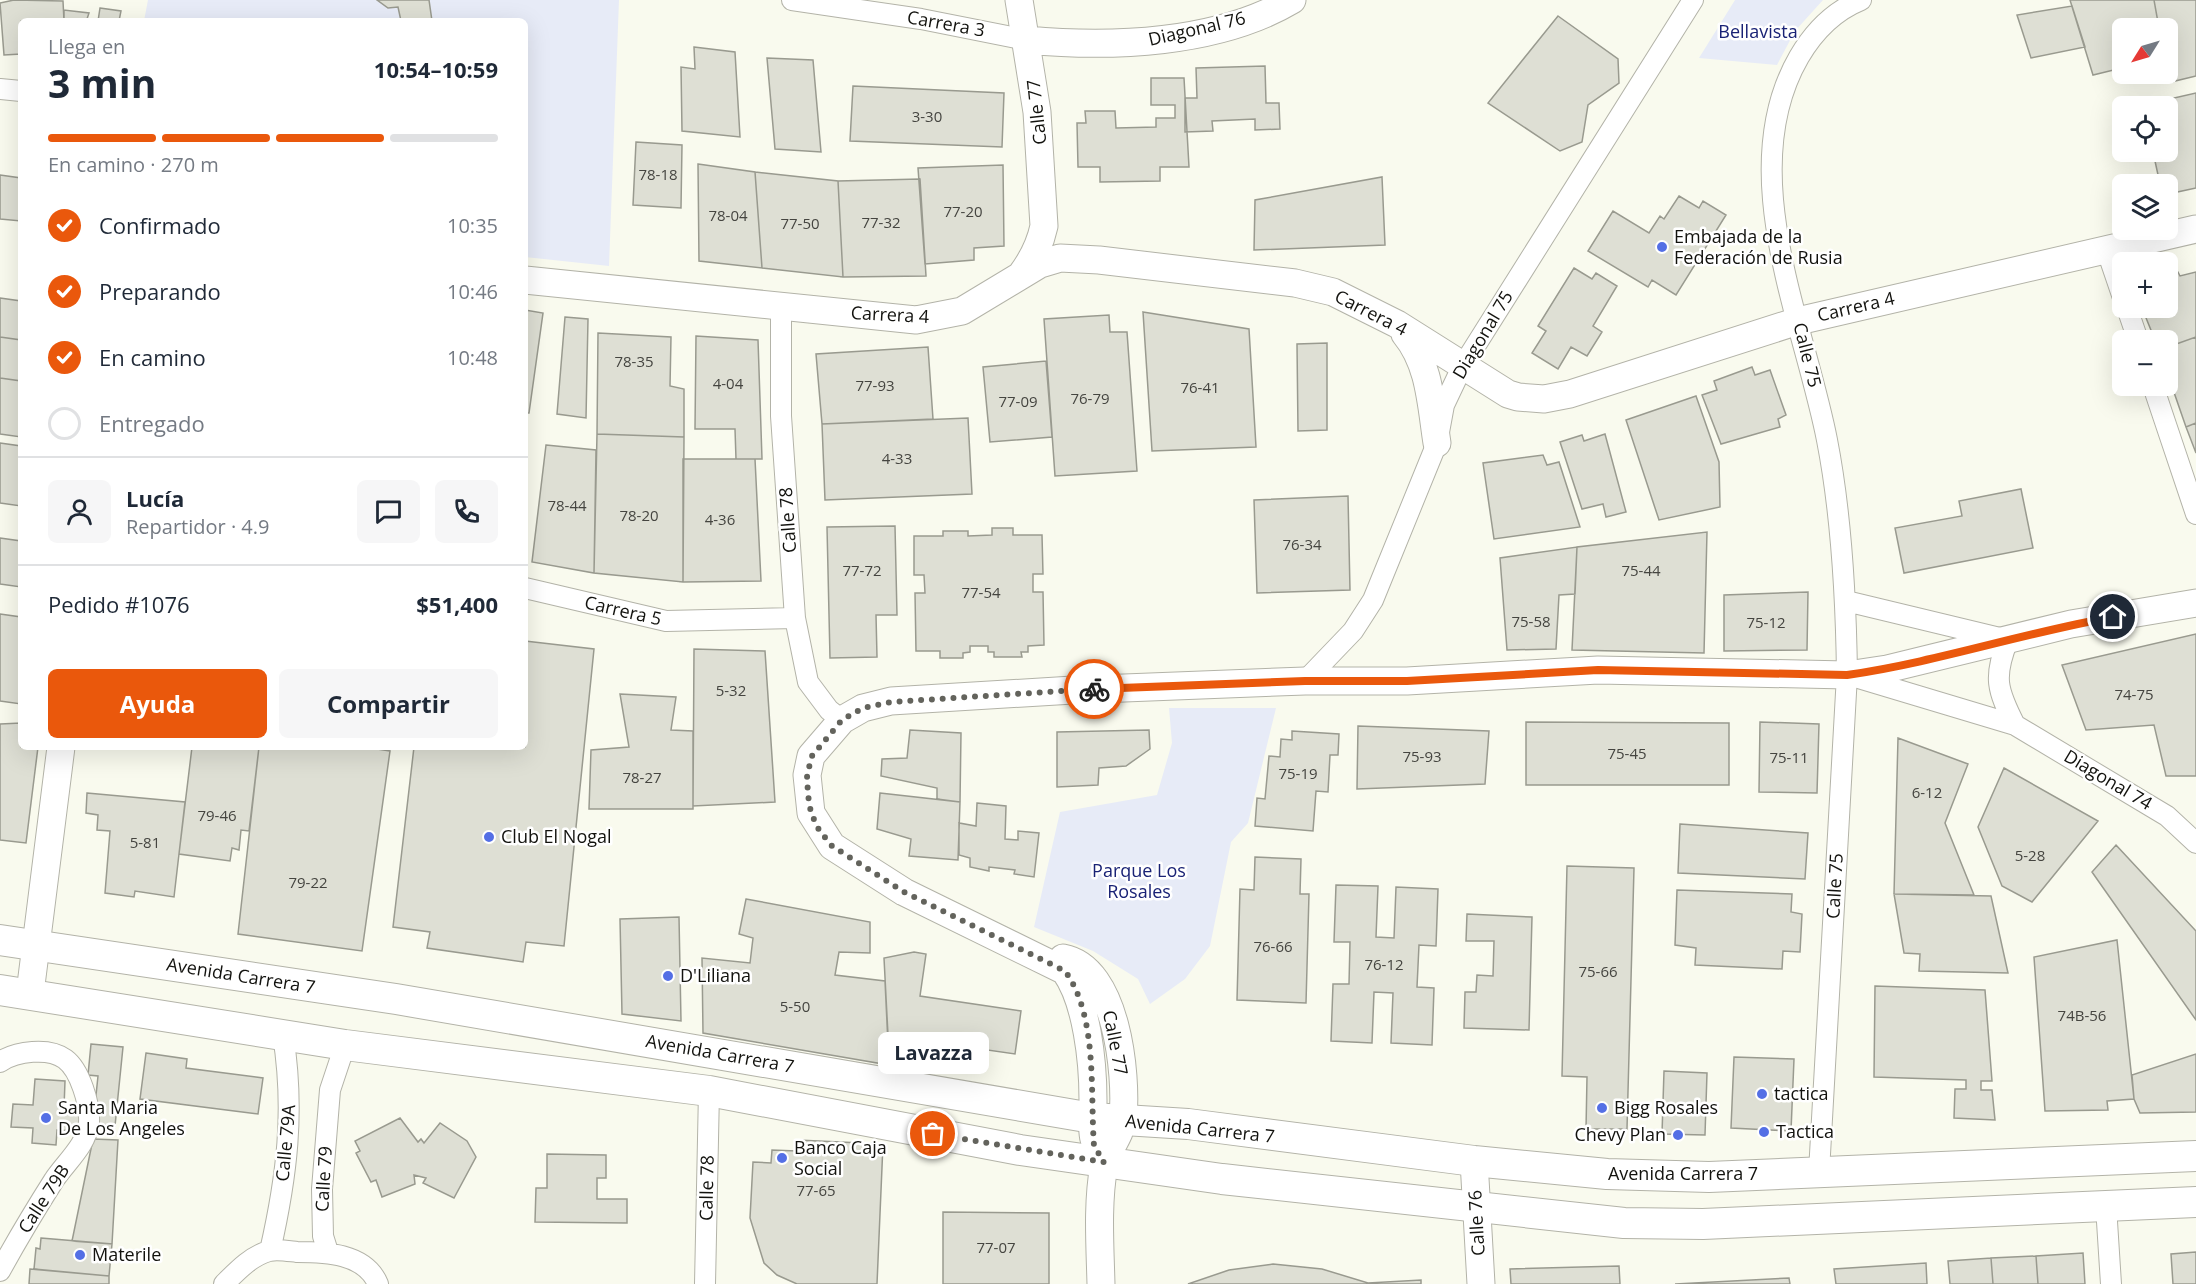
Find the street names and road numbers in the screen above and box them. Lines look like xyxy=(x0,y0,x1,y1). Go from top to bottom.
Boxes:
street label: Carrera 3 xyxy=(905,4,987,42)
street label: Diagonal 76 xyxy=(1146,5,1248,51)
street label: Calle 77 xyxy=(1021,78,1051,146)
street label: Carrera 4 xyxy=(1331,284,1412,341)
street label: Diagonal 75 xyxy=(1446,286,1518,383)
street label: Carrera 4 xyxy=(1815,286,1897,327)
street label: Carrera 4 xyxy=(850,300,930,328)
street label: Calle 75 xyxy=(1788,320,1828,390)
street label: Calle 78 xyxy=(773,486,801,554)
street label: Carrera 5 xyxy=(582,590,664,631)
street label: Diagonal 74 xyxy=(2060,743,2157,815)
street label: Calle 75 xyxy=(1820,852,1848,919)
street label: Avenida Carrera 7 xyxy=(165,951,317,999)
street label: Calle 77 xyxy=(1098,1008,1134,1077)
street label: Avenida Carrera 7 xyxy=(644,1028,796,1078)
street label: Calle 79A xyxy=(270,1103,300,1182)
street label: Avenida Carrera 7 xyxy=(1124,1108,1276,1148)
street label: Calle 79 xyxy=(309,1145,337,1212)
street label: Calle 78 xyxy=(693,1155,719,1221)
street label: Calle 79B xyxy=(12,1159,74,1237)
street label: Avenida Carrera 7 xyxy=(1608,1161,1758,1185)
street label: Calle 76 xyxy=(1462,1190,1490,1257)

